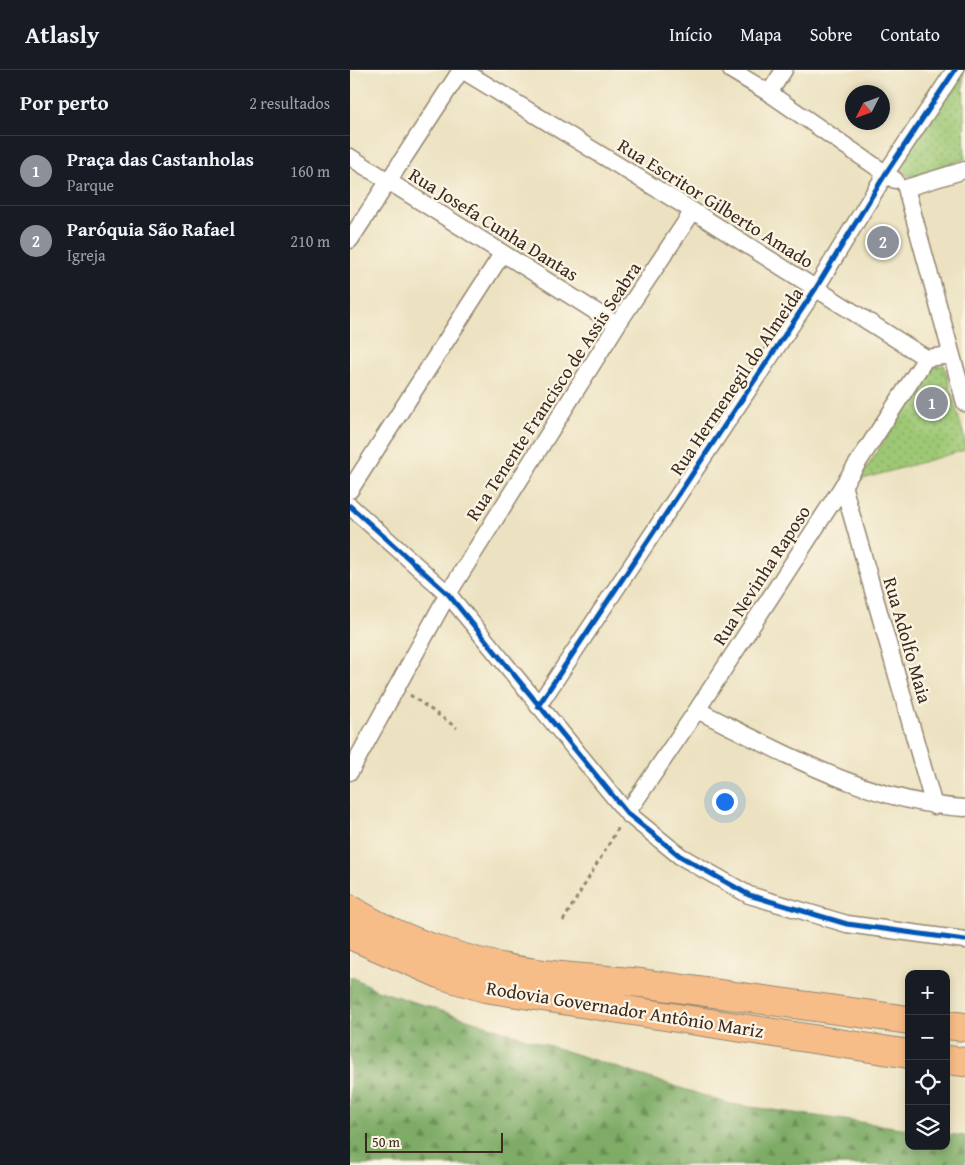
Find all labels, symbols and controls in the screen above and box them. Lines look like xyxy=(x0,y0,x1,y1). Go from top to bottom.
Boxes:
text: Atlasly xyxy=(25,17,99,52)
text: Início xyxy=(669,21,712,48)
text: Mapa xyxy=(740,21,782,48)
text: Sobre xyxy=(810,21,853,48)
text: Contato xyxy=(881,21,940,48)
north arrow xyxy=(845,85,890,130)
text: Por perto xyxy=(20,87,109,118)
text: 2 resultados xyxy=(249,91,330,115)
street label: Rua Escritor Gilberto Amado xyxy=(613,131,819,275)
text: Praça das Castanholas xyxy=(67,145,254,173)
text: 1 xyxy=(32,159,40,183)
text: 160 m xyxy=(290,159,330,183)
street label: Rua Josefa Cunha Dantas xyxy=(404,160,584,288)
text: Parque xyxy=(67,173,114,197)
text: Paróquia São Rafael xyxy=(67,215,235,243)
pin: 2 xyxy=(867,223,899,261)
text: 2 xyxy=(32,229,40,253)
text: 210 m xyxy=(290,229,330,253)
text: Igreja xyxy=(67,243,106,267)
street label: Rua Tenente Francisco de Assis Seabra xyxy=(458,256,648,526)
street label: Rua Hermenegil do Almeida xyxy=(662,281,810,481)
pin: 1 xyxy=(916,384,948,422)
street label: Rua Nevinha Raposo xyxy=(705,499,817,651)
street label: Rua Adolfo Maia xyxy=(877,574,939,706)
your location xyxy=(712,789,738,815)
map controls xyxy=(905,970,950,1150)
button: + xyxy=(905,970,950,1015)
street label: Rodovia Governador Antônio Mariz xyxy=(484,973,766,1045)
button: − xyxy=(905,1015,950,1060)
button: locate xyxy=(905,1060,950,1105)
button: layers xyxy=(905,1105,950,1150)
scale bar xyxy=(365,1130,502,1153)
text: 50 m xyxy=(372,1132,400,1152)

